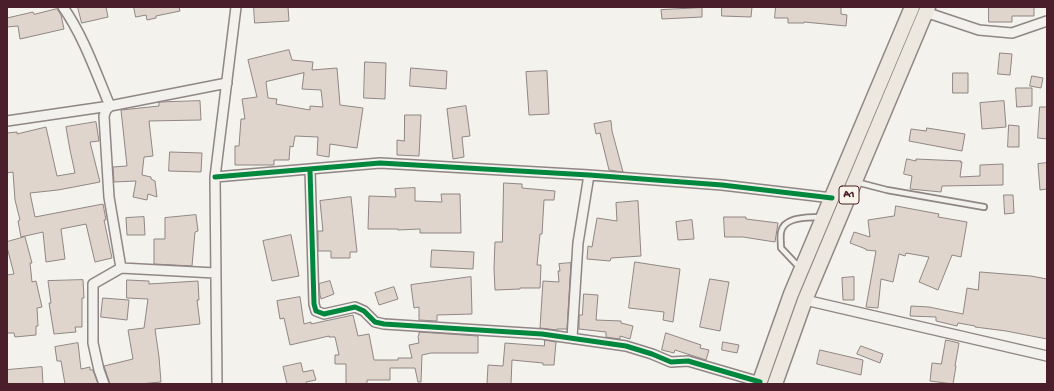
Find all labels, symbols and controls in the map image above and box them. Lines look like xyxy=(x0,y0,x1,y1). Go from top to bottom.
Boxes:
road number: A1 xyxy=(839,186,859,204)

